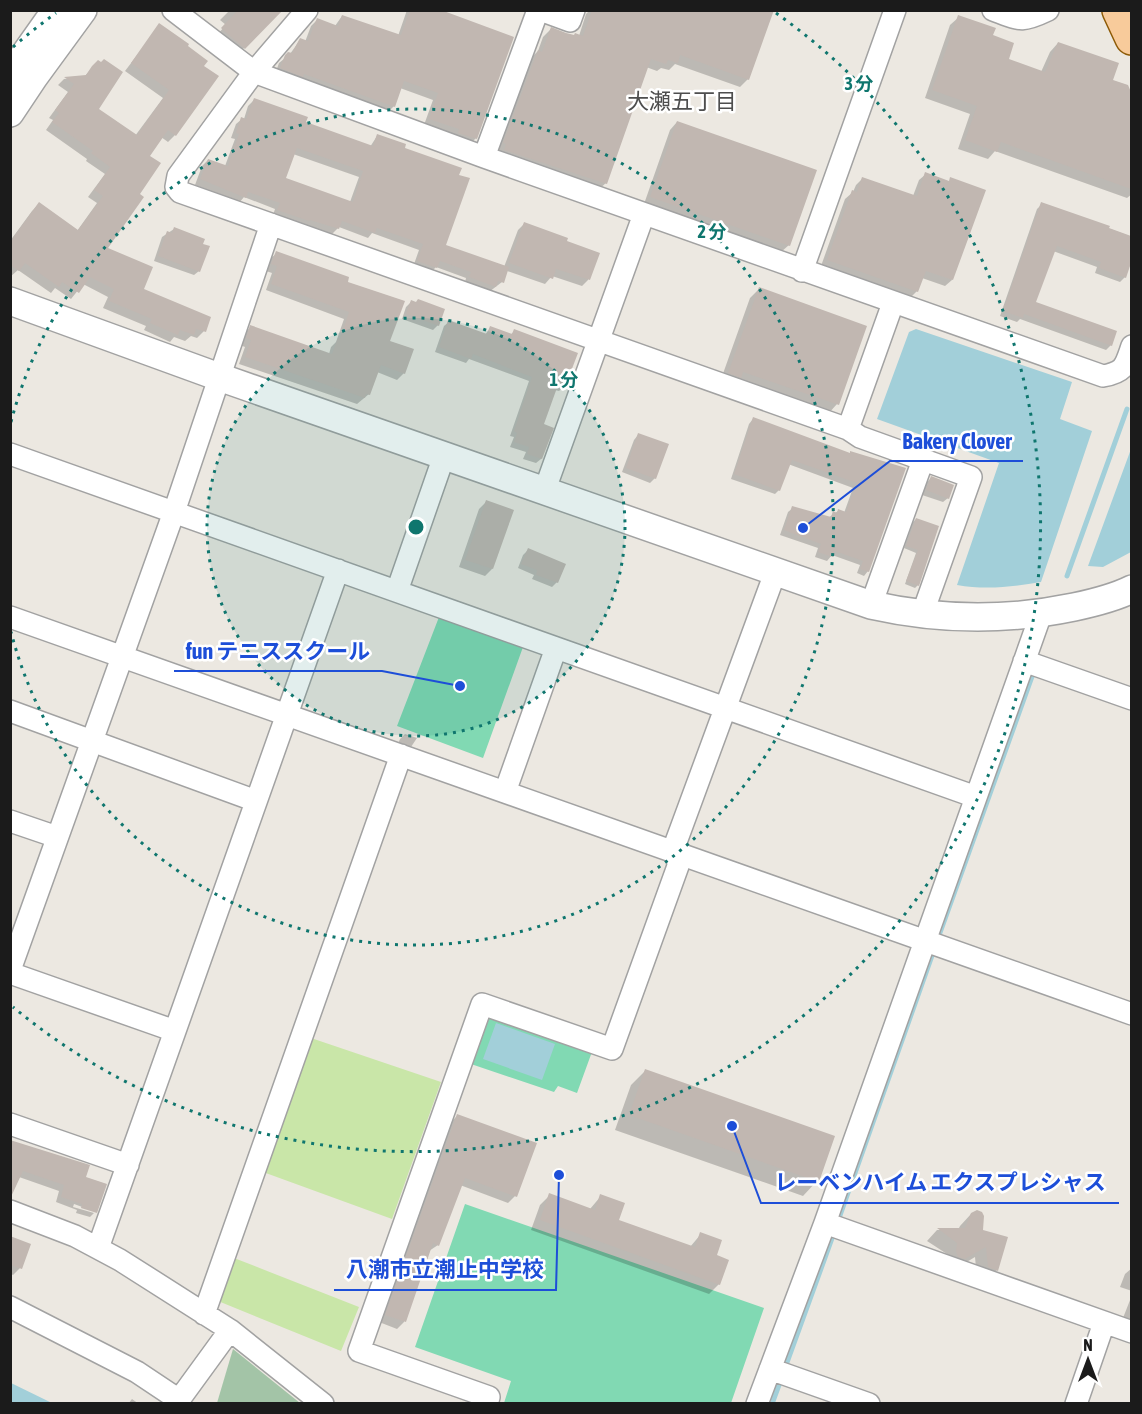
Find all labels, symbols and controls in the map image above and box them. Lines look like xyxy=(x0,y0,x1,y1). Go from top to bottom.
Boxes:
text: 3 分 xyxy=(845,73,873,94)
district label: 大瀬五丁目 xyxy=(627,88,737,114)
text: 2 分 xyxy=(698,221,726,242)
text: 1 分 xyxy=(550,369,578,390)
callout: Bakery Clover xyxy=(890,421,1023,461)
text: Bakery Clover xyxy=(902,428,1012,454)
centre of rings xyxy=(406,517,426,537)
callout: fun テニススクール xyxy=(174,631,382,671)
text: fun テニススクール xyxy=(185,638,370,664)
callout: レーベンハイム エクスプレシャス xyxy=(761,1163,1119,1203)
text: レーベンハイム エクスプレシャス xyxy=(774,1169,1106,1195)
callout: 八潮市立潮止中学校 xyxy=(334,1250,556,1290)
text: 八潮市立潮止中学校 xyxy=(346,1256,544,1282)
north arrow xyxy=(1058,1330,1118,1390)
text: N xyxy=(1083,1336,1093,1354)

